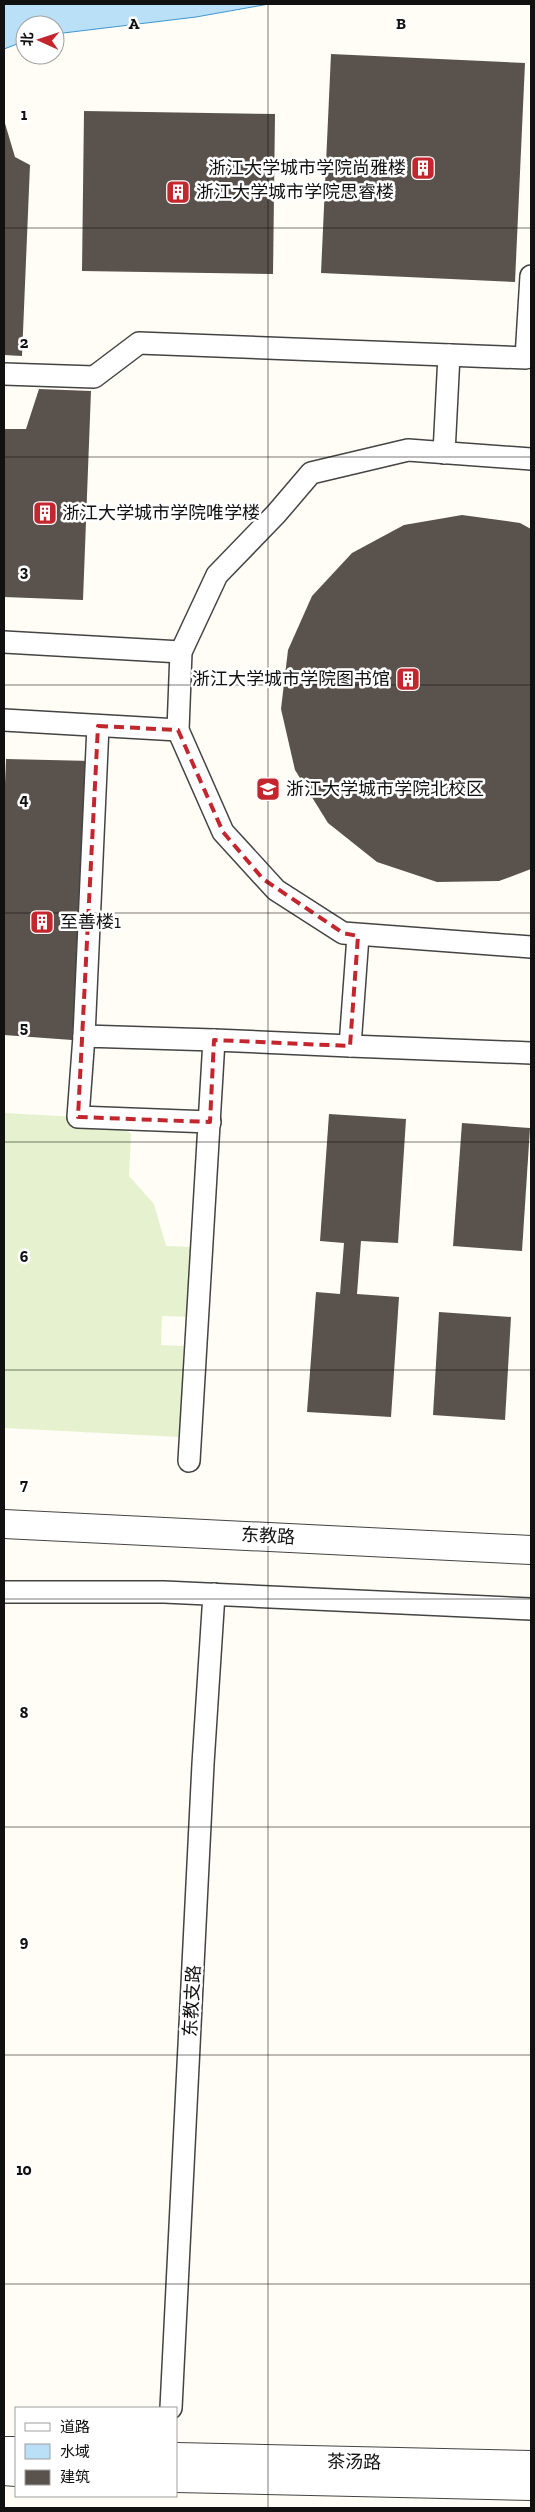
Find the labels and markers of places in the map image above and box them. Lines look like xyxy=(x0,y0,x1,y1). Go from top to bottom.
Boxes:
building icon: 浙江大学城市学院尚雅楼 xyxy=(410,155,436,181)
place label: 浙江大学城市学院尚雅楼 xyxy=(208,157,406,179)
building icon: 浙江大学城市学院思睿楼 xyxy=(165,179,191,205)
place label: 浙江大学城市学院思睿楼 xyxy=(196,181,394,203)
building icon: 浙江大学城市学院唯学楼 xyxy=(32,500,58,526)
place label: 浙江大学城市学院唯学楼 xyxy=(62,502,260,524)
building icon: 浙江大学城市学院图书馆 xyxy=(395,666,421,692)
place label: 浙江大学城市学院图书馆 xyxy=(192,668,390,690)
school or university icon: 浙江大学城市学院北校区 xyxy=(255,776,281,802)
place label: 浙江大学城市学院北校区 xyxy=(286,778,484,800)
building icon: 至善楼1 xyxy=(29,909,55,935)
place label: 至善楼1 xyxy=(60,911,121,933)

